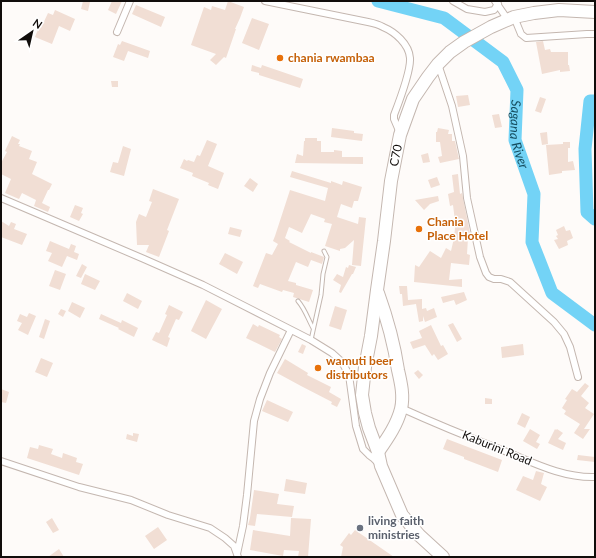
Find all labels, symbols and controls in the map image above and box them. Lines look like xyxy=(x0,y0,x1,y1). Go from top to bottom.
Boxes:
north arrow xyxy=(12,12,52,52)
text: N xyxy=(31,16,45,31)
place label: chania rwambaa xyxy=(288,50,375,65)
marker: chania rwambaa xyxy=(275,53,285,63)
water label: Sagana River xyxy=(507,100,533,171)
street label: C70 xyxy=(386,143,405,167)
place label: Chania Place Hotel xyxy=(427,214,488,243)
marker: Chania Place Hotel xyxy=(414,224,424,234)
place label: wamuti beer distributors xyxy=(326,353,394,382)
marker: wamuti beer distributors xyxy=(313,363,323,373)
street label: Kaburini Road xyxy=(460,427,534,468)
place label: living faith ministries xyxy=(368,513,424,542)
marker: living faith ministries xyxy=(355,523,365,533)

